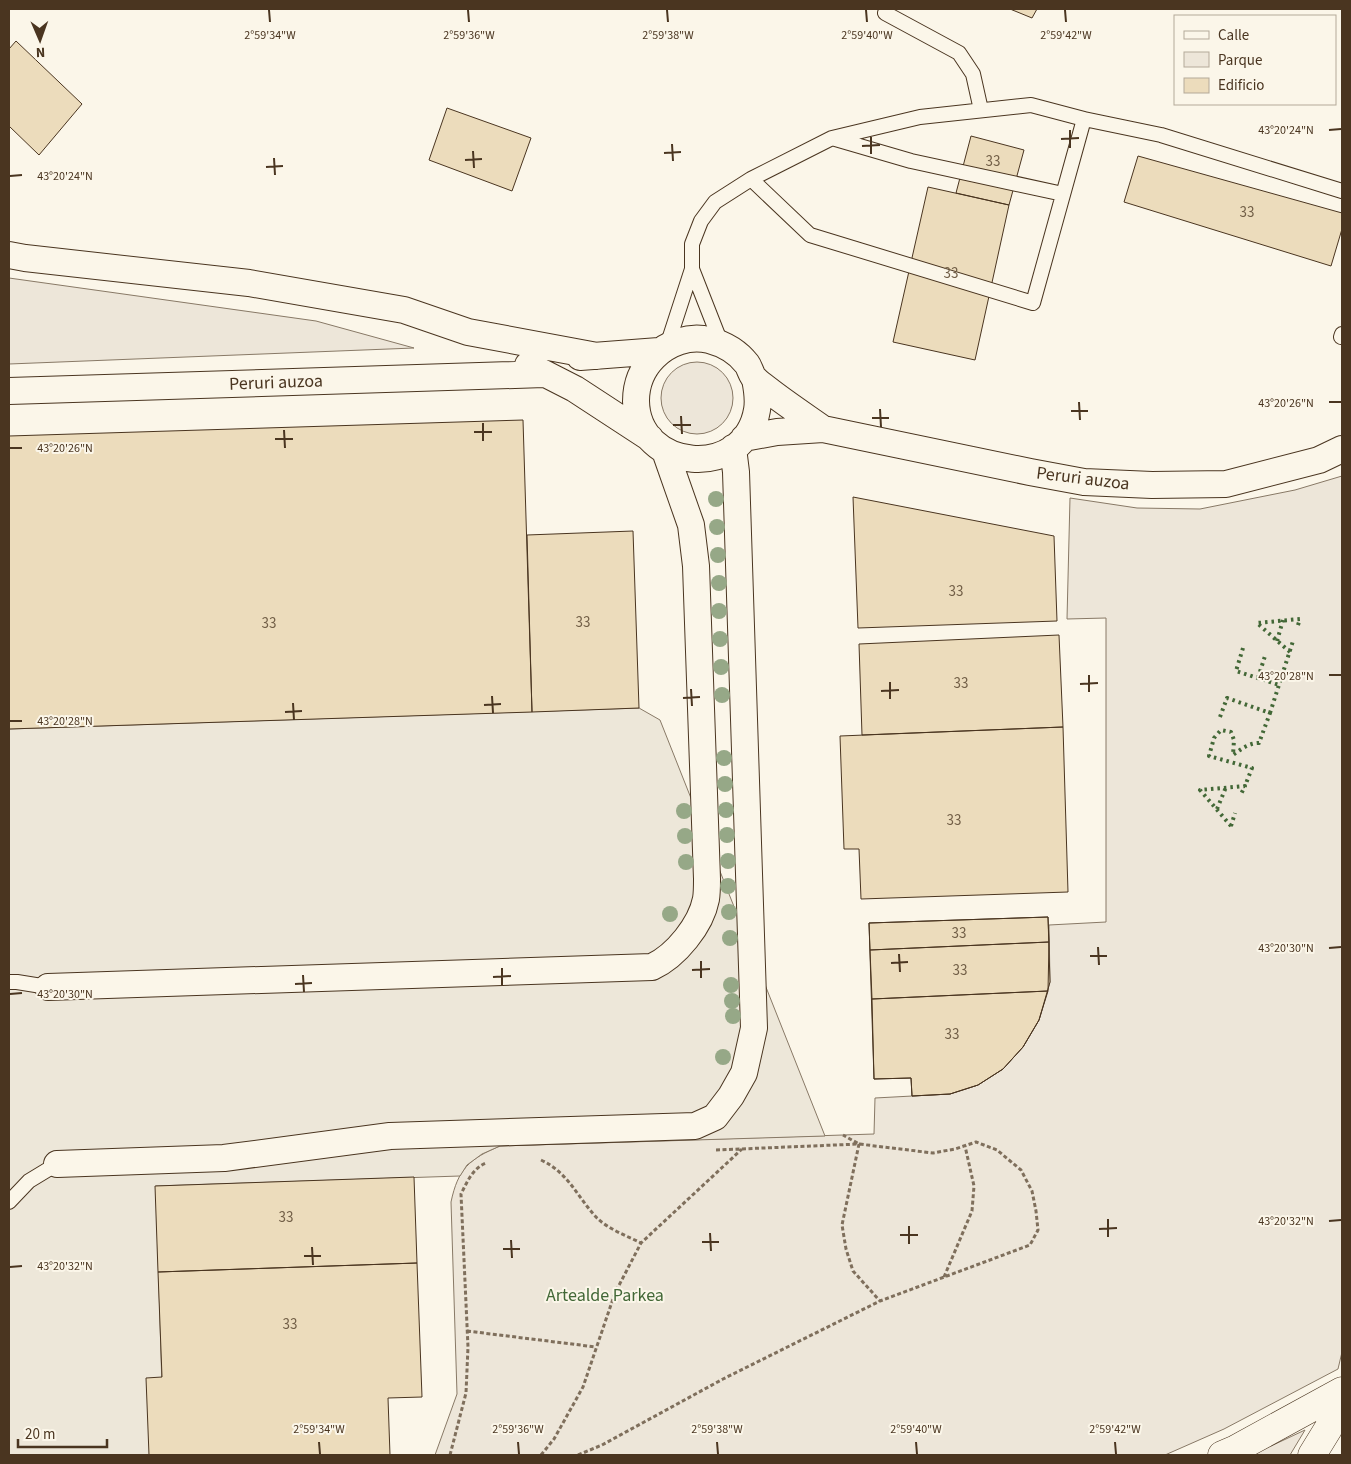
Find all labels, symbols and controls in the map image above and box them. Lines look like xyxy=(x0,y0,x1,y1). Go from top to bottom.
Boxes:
north arrow xyxy=(15,15,65,65)
legend xyxy=(1174,15,1336,105)
text: Calle xyxy=(1218,25,1249,46)
text: 2°59'34"W xyxy=(244,27,296,44)
text: 2°59'36"W xyxy=(443,27,495,44)
text: 2°59'38"W xyxy=(642,27,694,44)
text: 2°59'40"W xyxy=(841,27,893,44)
text: 2°59'42"W xyxy=(1040,27,1092,44)
text: N xyxy=(35,42,45,62)
text: Parque xyxy=(1218,50,1262,71)
text: Edificio xyxy=(1218,75,1265,96)
text: 43°20'24"N xyxy=(1258,122,1314,139)
house number: 33 xyxy=(986,151,1000,172)
text: 43°20'24"N xyxy=(37,168,93,185)
house number: 33 xyxy=(1240,202,1254,223)
house number: 33 xyxy=(944,263,958,284)
street label: Peruri auzoa xyxy=(229,368,323,397)
text: 43°20'26"N xyxy=(1258,395,1314,412)
text: 43°20'26"N xyxy=(37,440,93,457)
street label: Peruri auzoa xyxy=(1035,460,1131,497)
house number: 33 xyxy=(949,581,963,602)
house number: 33 xyxy=(576,612,590,633)
house number: 33 xyxy=(262,613,276,634)
text: 43°20'28"N xyxy=(1258,668,1314,685)
house number: 33 xyxy=(954,673,968,694)
text: 43°20'28"N xyxy=(37,713,93,730)
house number: 33 xyxy=(947,810,961,831)
house number: 33 xyxy=(952,923,966,944)
text: 43°20'30"N xyxy=(1258,940,1314,957)
house number: 33 xyxy=(953,960,967,981)
text: 43°20'30"N xyxy=(37,986,93,1003)
house number: 33 xyxy=(945,1024,959,1045)
house number: 33 xyxy=(279,1207,293,1228)
text: 43°20'32"N xyxy=(1258,1213,1314,1230)
text: 43°20'32"N xyxy=(37,1258,93,1275)
park label: Artealde Parkea xyxy=(546,1283,664,1308)
house number: 33 xyxy=(283,1314,297,1335)
scale bar xyxy=(18,1416,106,1448)
text: 2°59'34"W xyxy=(293,1421,345,1438)
text: 2°59'36"W xyxy=(492,1421,544,1438)
text: 2°59'38"W xyxy=(691,1421,743,1438)
text: 2°59'40"W xyxy=(890,1421,942,1438)
text: 2°59'42"W xyxy=(1089,1421,1141,1438)
text: 20 m xyxy=(25,1424,55,1445)

